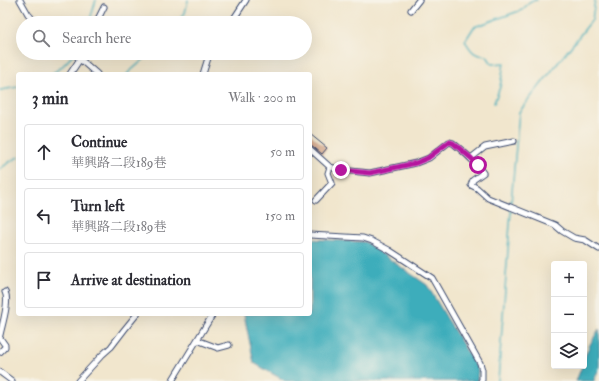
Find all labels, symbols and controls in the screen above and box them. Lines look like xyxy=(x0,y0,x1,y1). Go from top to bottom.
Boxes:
search box xyxy=(16,16,312,60)
icon: search xyxy=(30,27,52,49)
text: Search here xyxy=(62,29,131,48)
text: 3 min xyxy=(32,88,69,109)
text: Walk · 200 m xyxy=(228,90,296,106)
text: Continue xyxy=(71,133,127,152)
icon: ahead xyxy=(33,141,55,163)
text: 50 m xyxy=(270,144,295,160)
text: 華興路二段189巷 xyxy=(71,155,166,171)
route start xyxy=(469,156,487,174)
route end xyxy=(332,161,350,179)
text: Turn left xyxy=(71,197,125,216)
icon: left xyxy=(33,205,55,227)
text: 150 m xyxy=(265,208,295,224)
text: 華興路二段189巷 xyxy=(71,219,166,235)
map controls xyxy=(551,261,587,369)
button: + xyxy=(551,261,587,297)
icon: arrive xyxy=(33,269,55,291)
text: Arrive at destination xyxy=(71,271,191,290)
button: − xyxy=(551,297,587,333)
button: layers xyxy=(551,333,587,369)

